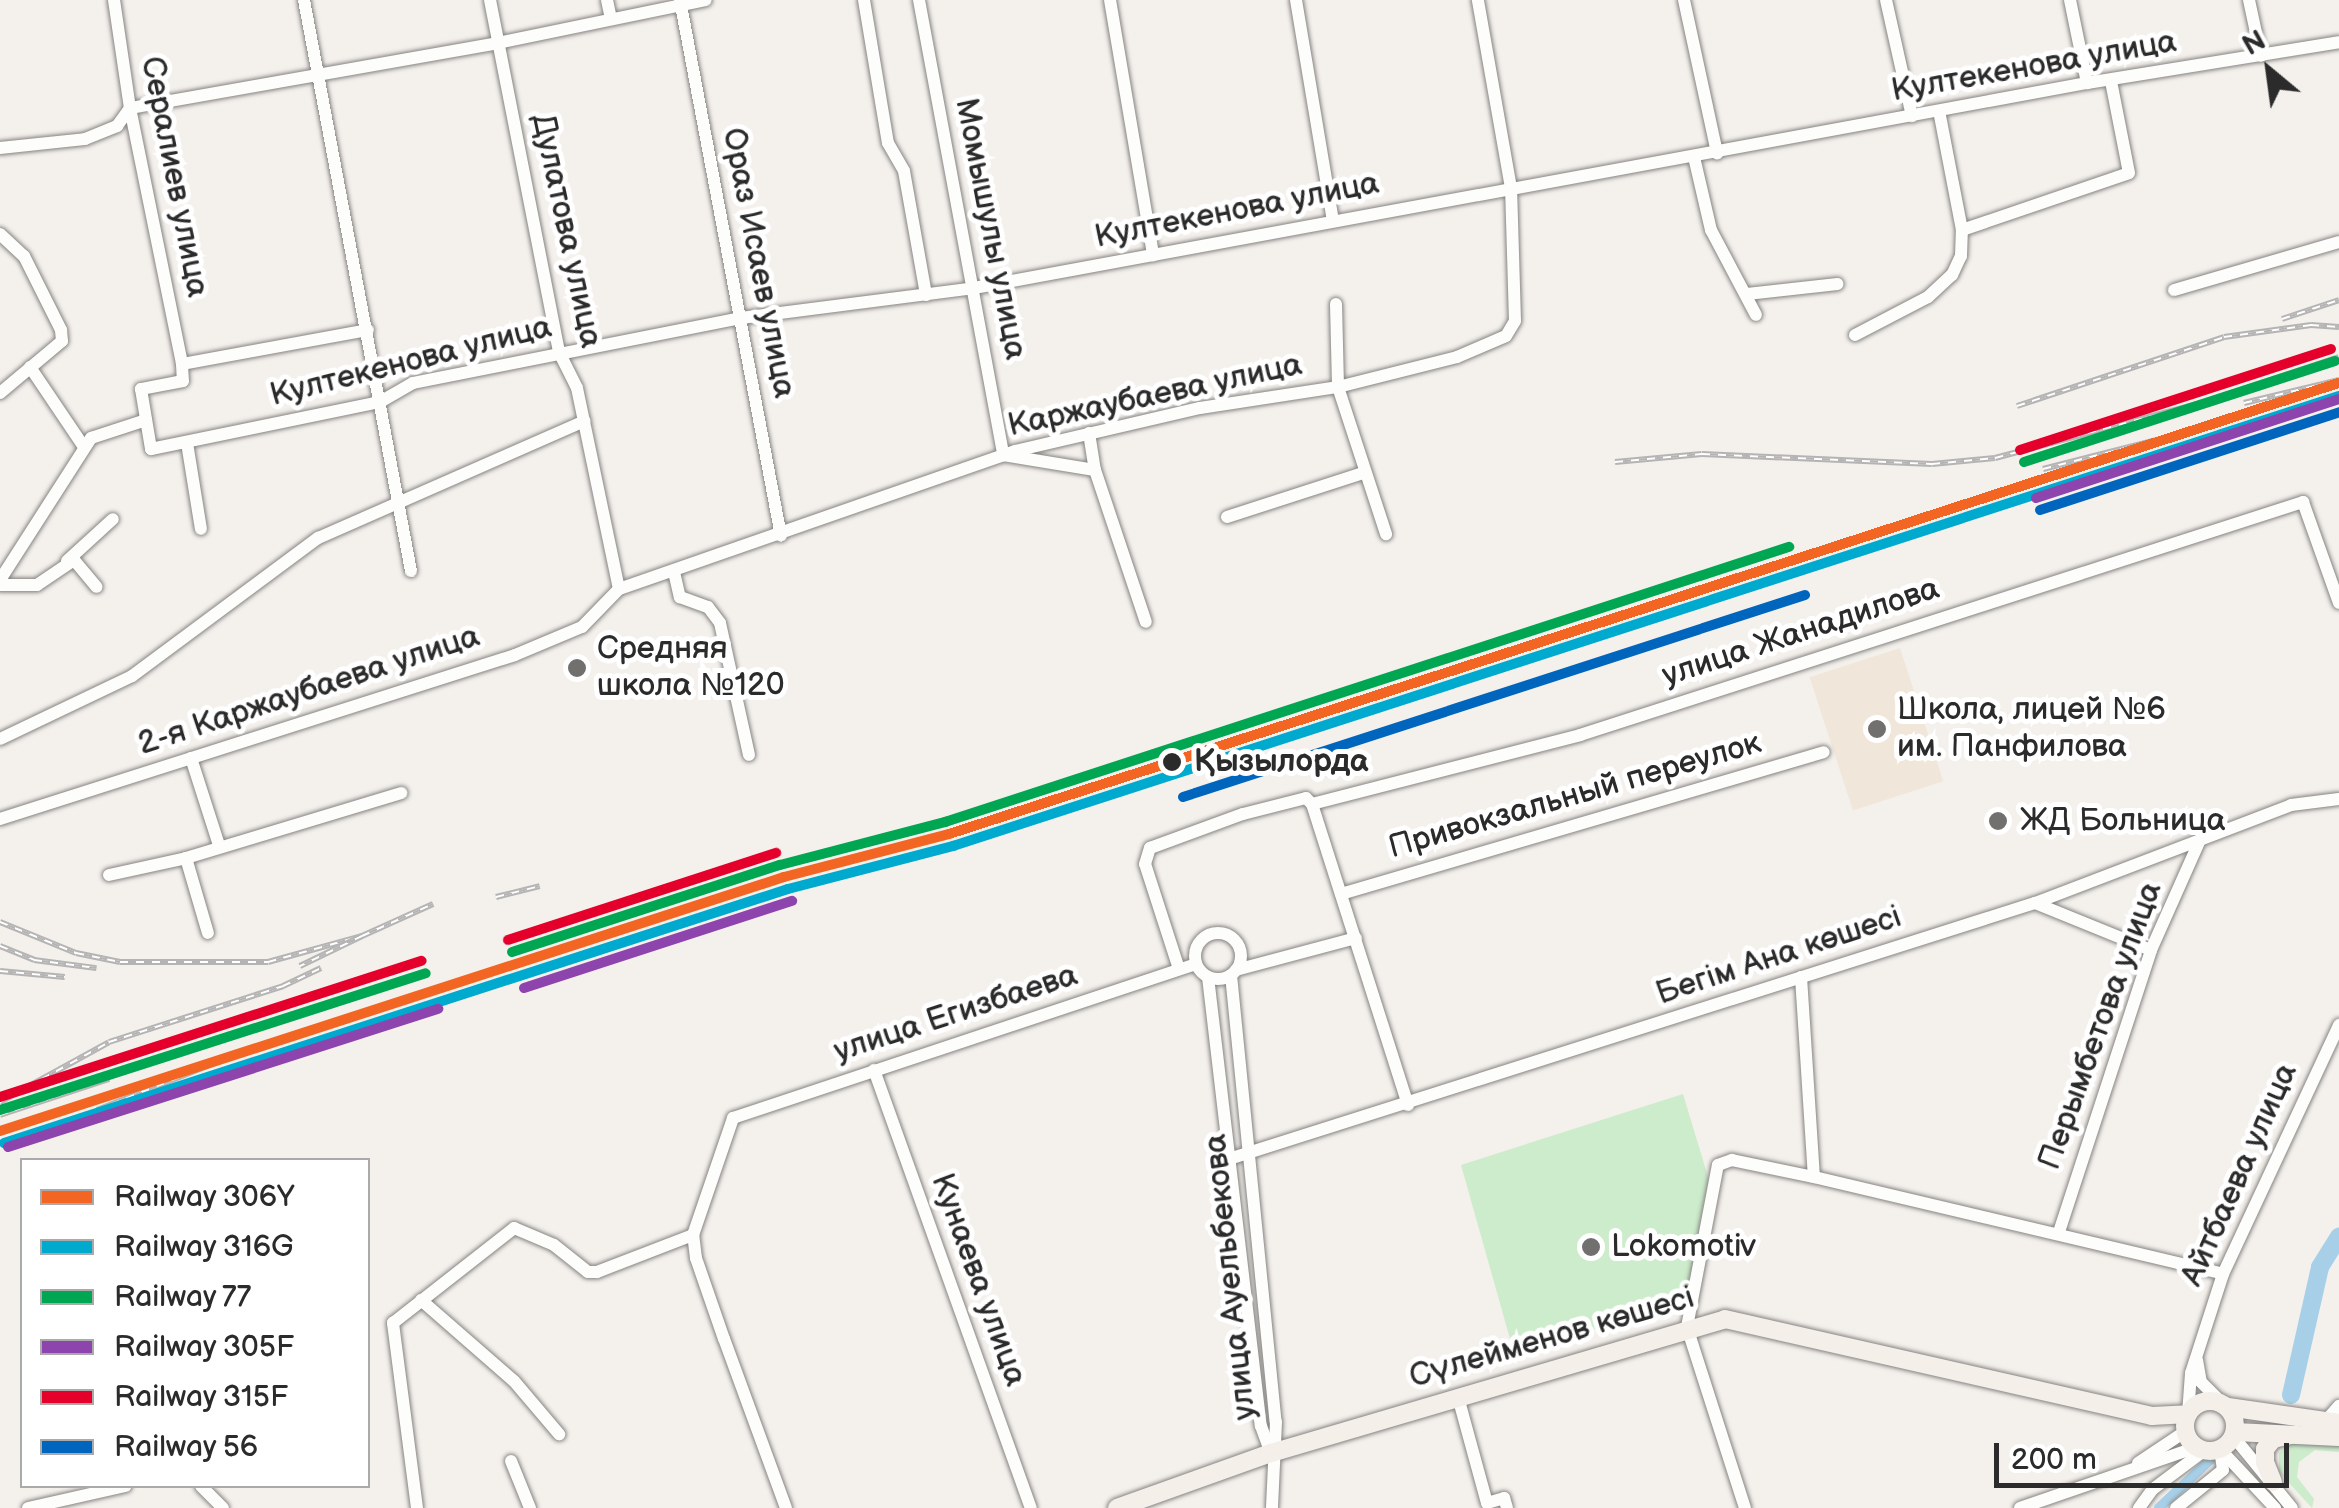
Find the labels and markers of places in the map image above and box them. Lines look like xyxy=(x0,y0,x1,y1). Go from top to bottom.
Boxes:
place label: Средняя школа №120 xyxy=(597,631,785,706)
marker: Средняя школа №120 xyxy=(566,657,588,679)
place label: Школа, лицей №6 им. Панфилова xyxy=(1897,692,2166,767)
marker: Школа, лицей №6 им. Панфилова xyxy=(1866,718,1888,740)
place label: Қызылорда xyxy=(1194,743,1368,781)
marker: Қызылорда xyxy=(1159,749,1185,775)
place label: ЖД Больница xyxy=(2020,802,2226,840)
marker: ЖД Больница xyxy=(1985,808,2011,834)
place label: Lokomotiv xyxy=(1611,1228,1756,1266)
marker: Lokomotiv xyxy=(1580,1236,1602,1258)

